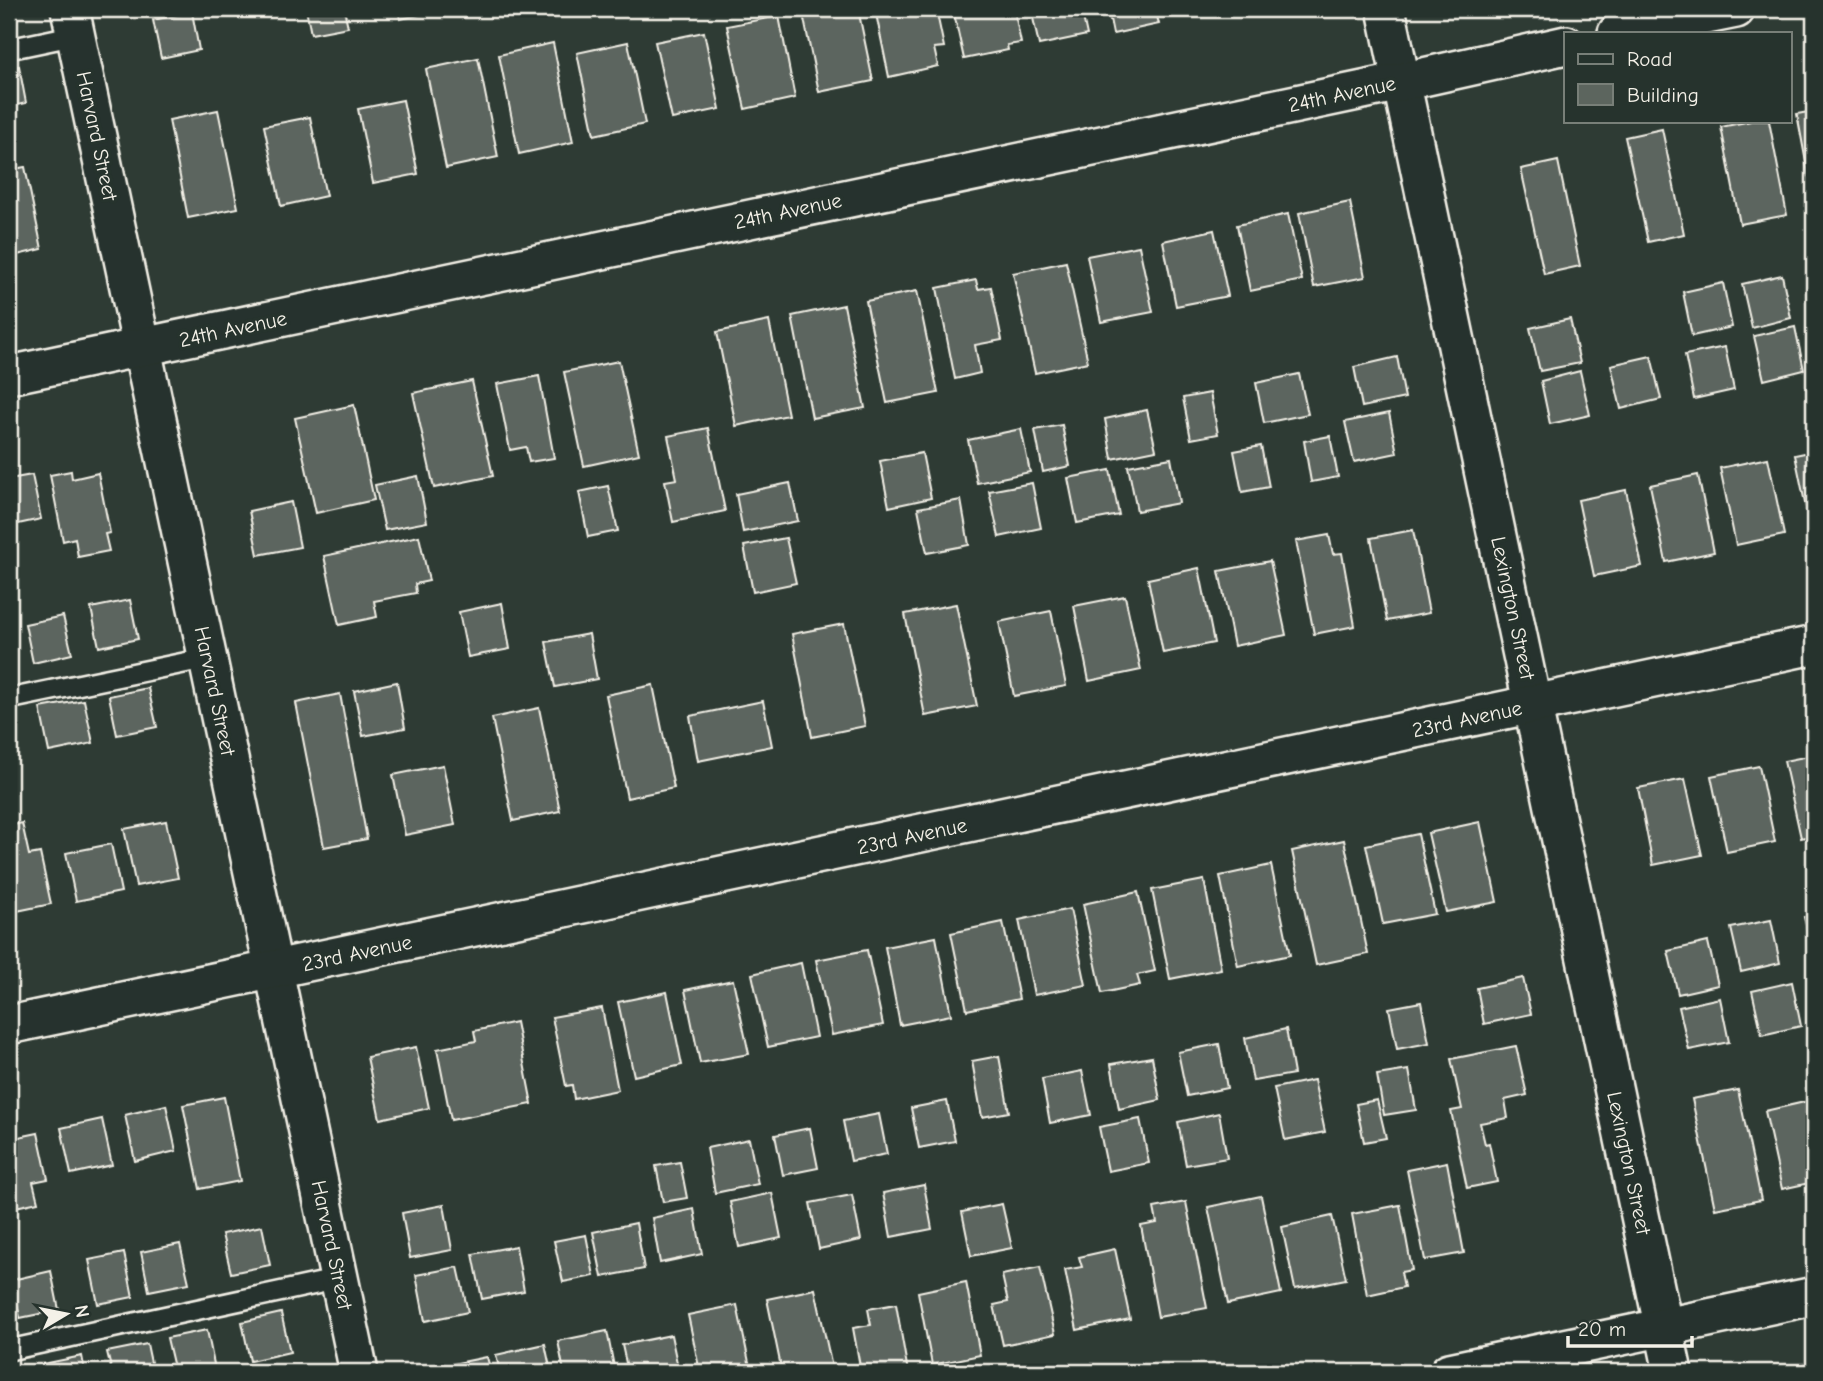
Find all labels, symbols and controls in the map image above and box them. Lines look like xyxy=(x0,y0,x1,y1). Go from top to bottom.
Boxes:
legend xyxy=(1564,32,1792,122)
text: Road xyxy=(1627,47,1672,71)
street label: Harvard Street xyxy=(72,69,123,204)
street label: 24th Avenue xyxy=(1286,71,1398,117)
text: Building xyxy=(1627,83,1699,107)
street label: 24th Avenue xyxy=(732,188,844,234)
street label: 24th Avenue xyxy=(177,306,289,352)
street label: Lexington Street xyxy=(1486,534,1540,683)
street label: Harvard Street xyxy=(190,624,241,759)
street label: 23rd Avenue xyxy=(1410,696,1524,742)
street label: 23rd Avenue xyxy=(855,813,969,859)
street label: 23rd Avenue xyxy=(300,930,414,976)
street label: Lexington Street xyxy=(1602,1089,1656,1238)
street label: Harvard Street xyxy=(307,1178,358,1313)
north arrow xyxy=(32,1280,102,1350)
text: N xyxy=(70,1303,94,1319)
scale bar xyxy=(1568,1304,1692,1348)
text: 20 m xyxy=(1578,1317,1626,1341)

